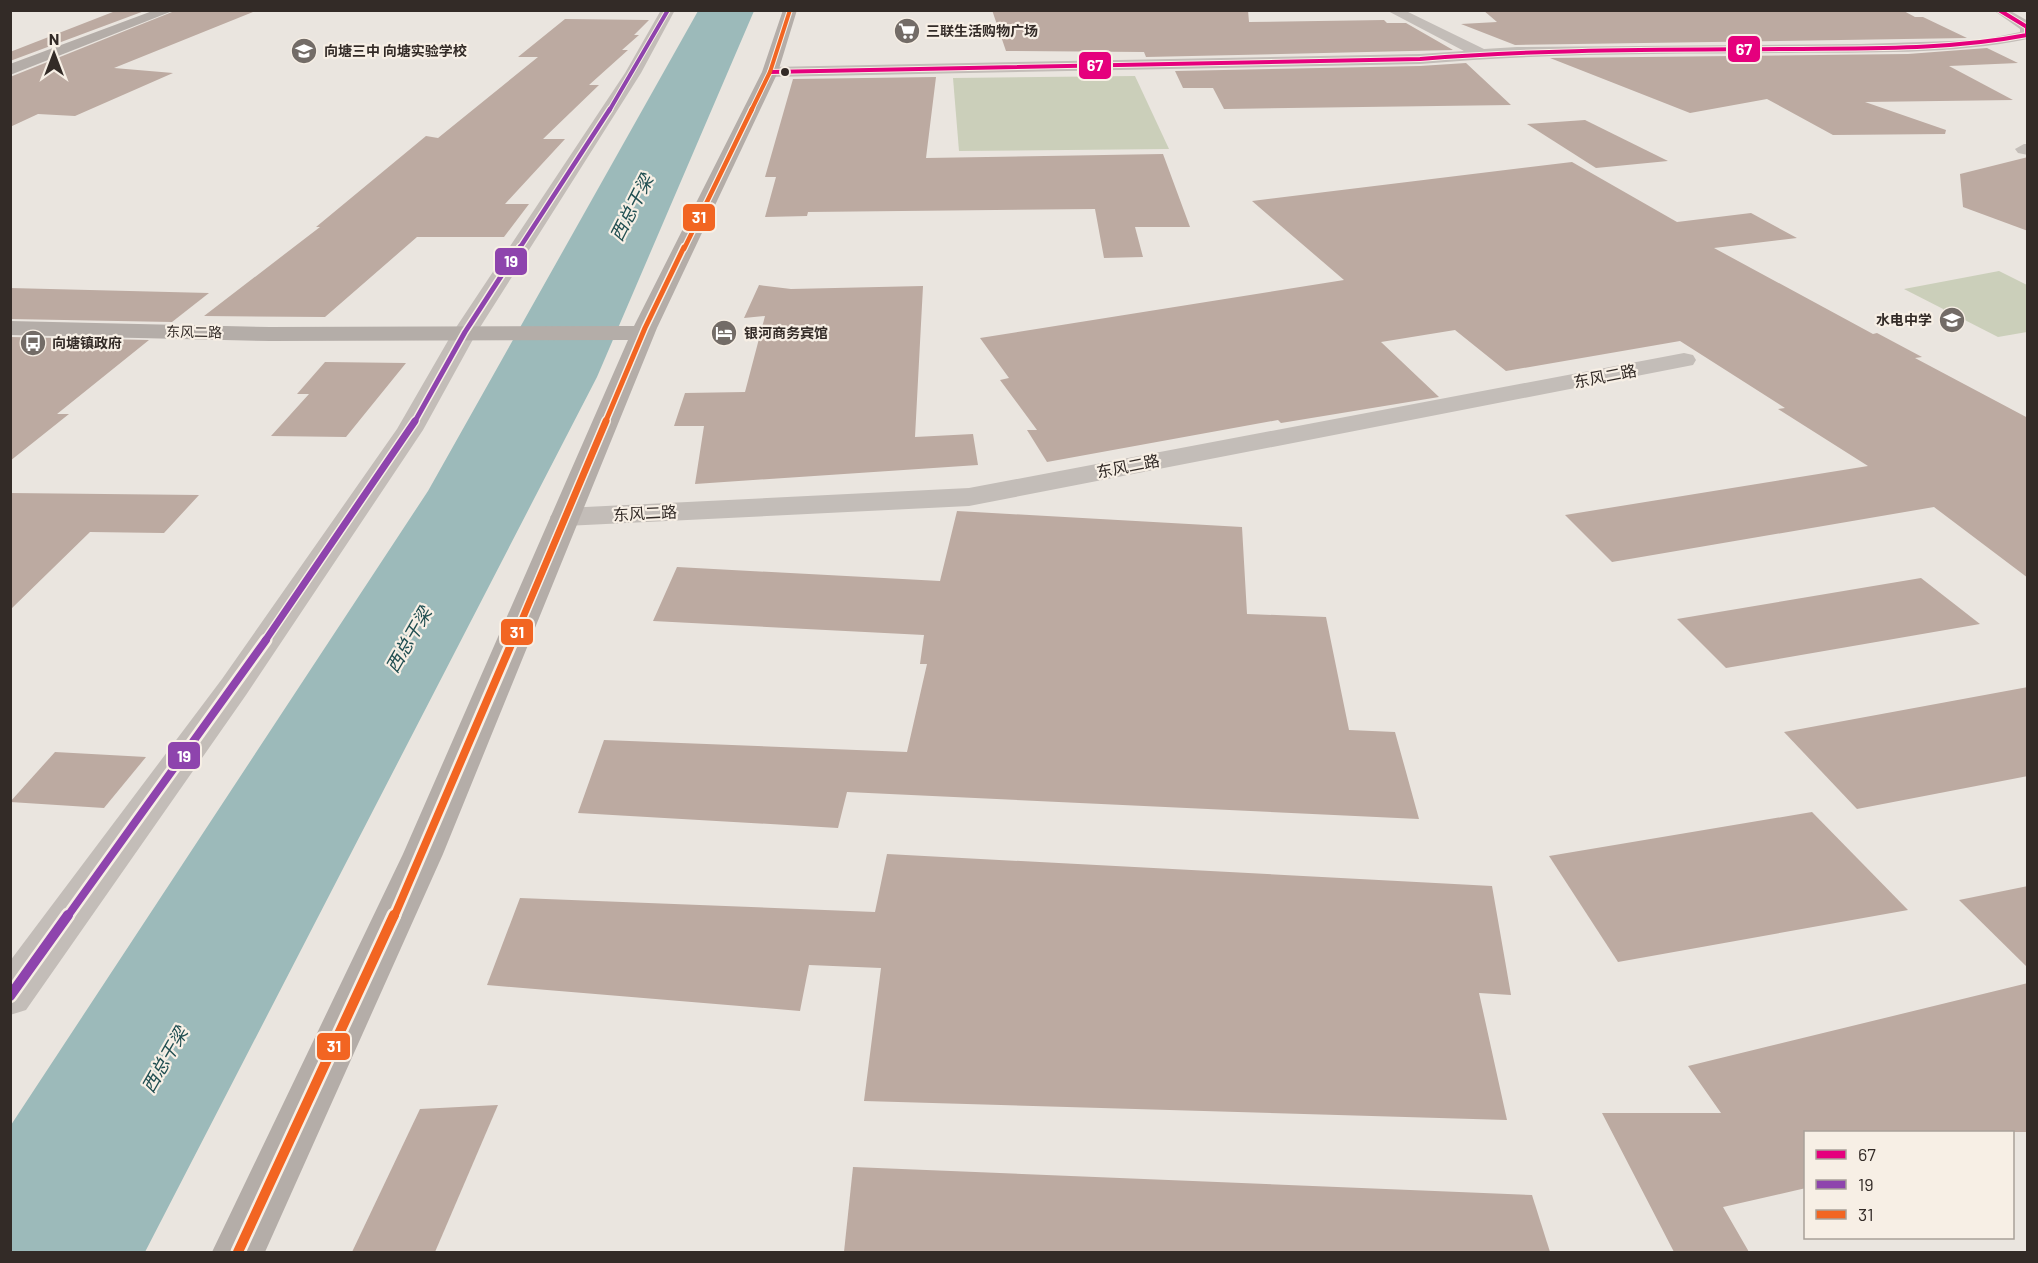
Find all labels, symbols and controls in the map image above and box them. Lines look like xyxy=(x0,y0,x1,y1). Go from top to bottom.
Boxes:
supermarket icon: 三联生活购物广场 xyxy=(892,16,922,46)
place label: 三联生活购物广场 xyxy=(926,22,1038,39)
north arrow xyxy=(24,24,84,84)
text: N xyxy=(49,29,59,48)
line badge: 67 xyxy=(1727,35,1761,63)
school or university icon: 向塘三中 向塘实验学校 xyxy=(289,36,319,66)
text: 67 xyxy=(1736,39,1752,58)
place label: 向塘三中 向塘实验学校 xyxy=(324,42,467,59)
line badge: 67 xyxy=(1078,51,1112,80)
text: 67 xyxy=(1087,55,1103,74)
unlabelled marker xyxy=(779,66,791,78)
water label: 西总干梁 xyxy=(605,169,658,245)
line badge: 31 xyxy=(682,203,716,232)
text: 31 xyxy=(692,207,706,226)
line badge: 19 xyxy=(494,247,528,276)
text: 19 xyxy=(504,251,518,270)
school or university icon: 水电中学 xyxy=(1937,305,1967,335)
place label: 水电中学 xyxy=(1876,311,1932,328)
hotel icon: 银河商务宾馆 xyxy=(709,318,739,348)
street label: 东风二路 xyxy=(166,323,222,340)
place label: 银河商务宾馆 xyxy=(744,324,828,341)
bus stop icon: 向塘镇政府 xyxy=(18,328,48,358)
place label: 向塘镇政府 xyxy=(52,334,122,351)
street label: 东风二路 xyxy=(1572,360,1638,391)
street label: 东风二路 xyxy=(1095,450,1161,481)
street label: 东风二路 xyxy=(613,501,677,524)
water label: 西总干梁 xyxy=(381,601,437,676)
line badge: 31 xyxy=(500,618,534,646)
text: 31 xyxy=(510,622,524,641)
line badge: 19 xyxy=(167,741,201,770)
text: 19 xyxy=(177,746,191,765)
water label: 西总干梁 xyxy=(137,1021,193,1096)
line badge: 31 xyxy=(316,1032,351,1061)
text: 31 xyxy=(327,1036,341,1055)
legend xyxy=(1804,1131,2014,1239)
text: 67 xyxy=(1858,1143,1876,1165)
text: 19 xyxy=(1858,1173,1874,1195)
text: 31 xyxy=(1858,1203,1873,1225)

